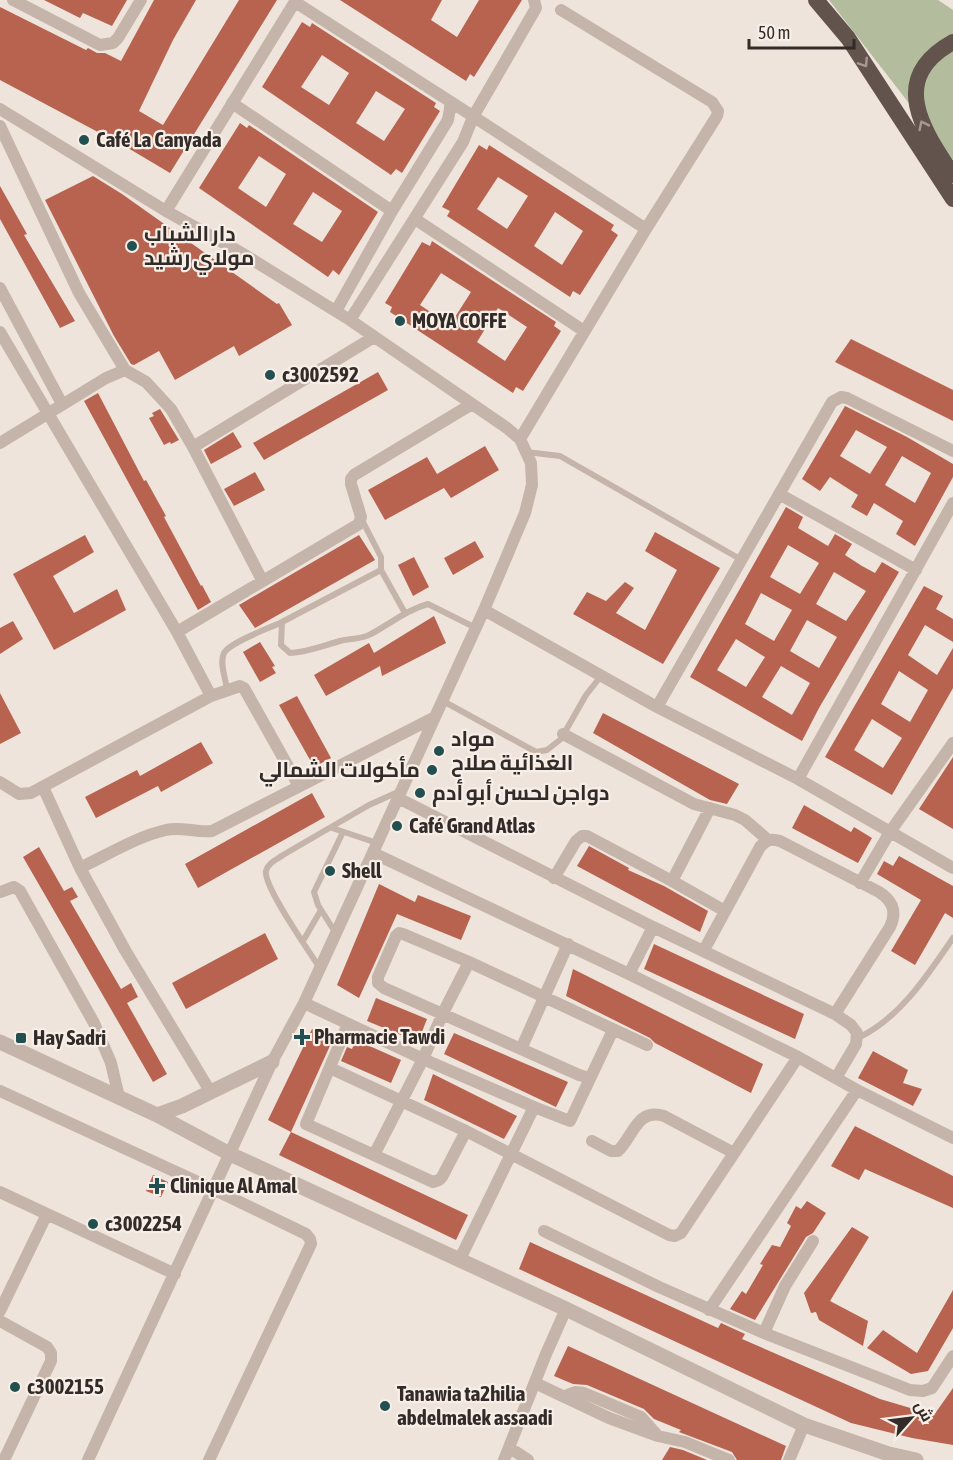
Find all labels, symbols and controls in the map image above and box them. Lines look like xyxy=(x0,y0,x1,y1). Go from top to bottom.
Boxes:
scale bar xyxy=(749,12,854,50)
text: 50 m xyxy=(758,22,790,43)
one-way arrow xyxy=(857,57,868,68)
one-way arrow xyxy=(918,120,930,131)
place label: Café La Canyada xyxy=(96,127,222,151)
marker: Café La Canyada xyxy=(77,133,91,147)
place label: دار الشباب مولاي رشيد xyxy=(144,221,254,275)
marker: دار الشباب مولاي رشيد xyxy=(125,239,139,253)
place label: MOYA COFFE xyxy=(412,308,506,332)
marker: MOYA COFFE xyxy=(393,314,407,328)
place label: c3002592 xyxy=(282,362,359,386)
marker: c3002592 xyxy=(263,368,277,382)
place label: مواد الغذائية صلاح xyxy=(451,726,573,777)
marker: مواد الغذائية صلاح xyxy=(432,744,446,758)
place label: مأكولات الشمالي xyxy=(259,756,420,787)
marker: مأكولات الشمالي xyxy=(425,763,439,777)
place label: دواجن لحسن أبو أدم xyxy=(432,779,609,807)
marker: دواجن لحسن أبو أدم xyxy=(413,786,427,800)
place label: Café Grand Atlas xyxy=(409,813,536,837)
marker: Café Grand Atlas xyxy=(390,819,404,833)
place label: Shell xyxy=(342,858,382,882)
marker: Shell xyxy=(323,864,337,878)
place label: Pharmacie Tawdi xyxy=(314,1024,445,1048)
place label: Hay Sadri xyxy=(33,1025,106,1049)
marker: Pharmacie Tawdi xyxy=(295,1030,309,1044)
marker: Hay Sadri xyxy=(14,1031,28,1045)
place label: Clinique Al Amal xyxy=(170,1173,297,1197)
marker: Clinique Al Amal xyxy=(148,1177,166,1195)
place label: c3002254 xyxy=(105,1211,182,1235)
marker: c3002254 xyxy=(86,1217,100,1231)
place label: c3002155 xyxy=(27,1374,104,1398)
marker: c3002155 xyxy=(8,1380,22,1394)
place label: Tanawia ta2hilia abdelmalek assaadi xyxy=(397,1381,553,1429)
north arrow xyxy=(881,1388,941,1448)
text: ش xyxy=(911,1398,937,1425)
marker: Tanawia ta2hilia abdelmalek assaadi xyxy=(378,1399,392,1413)

